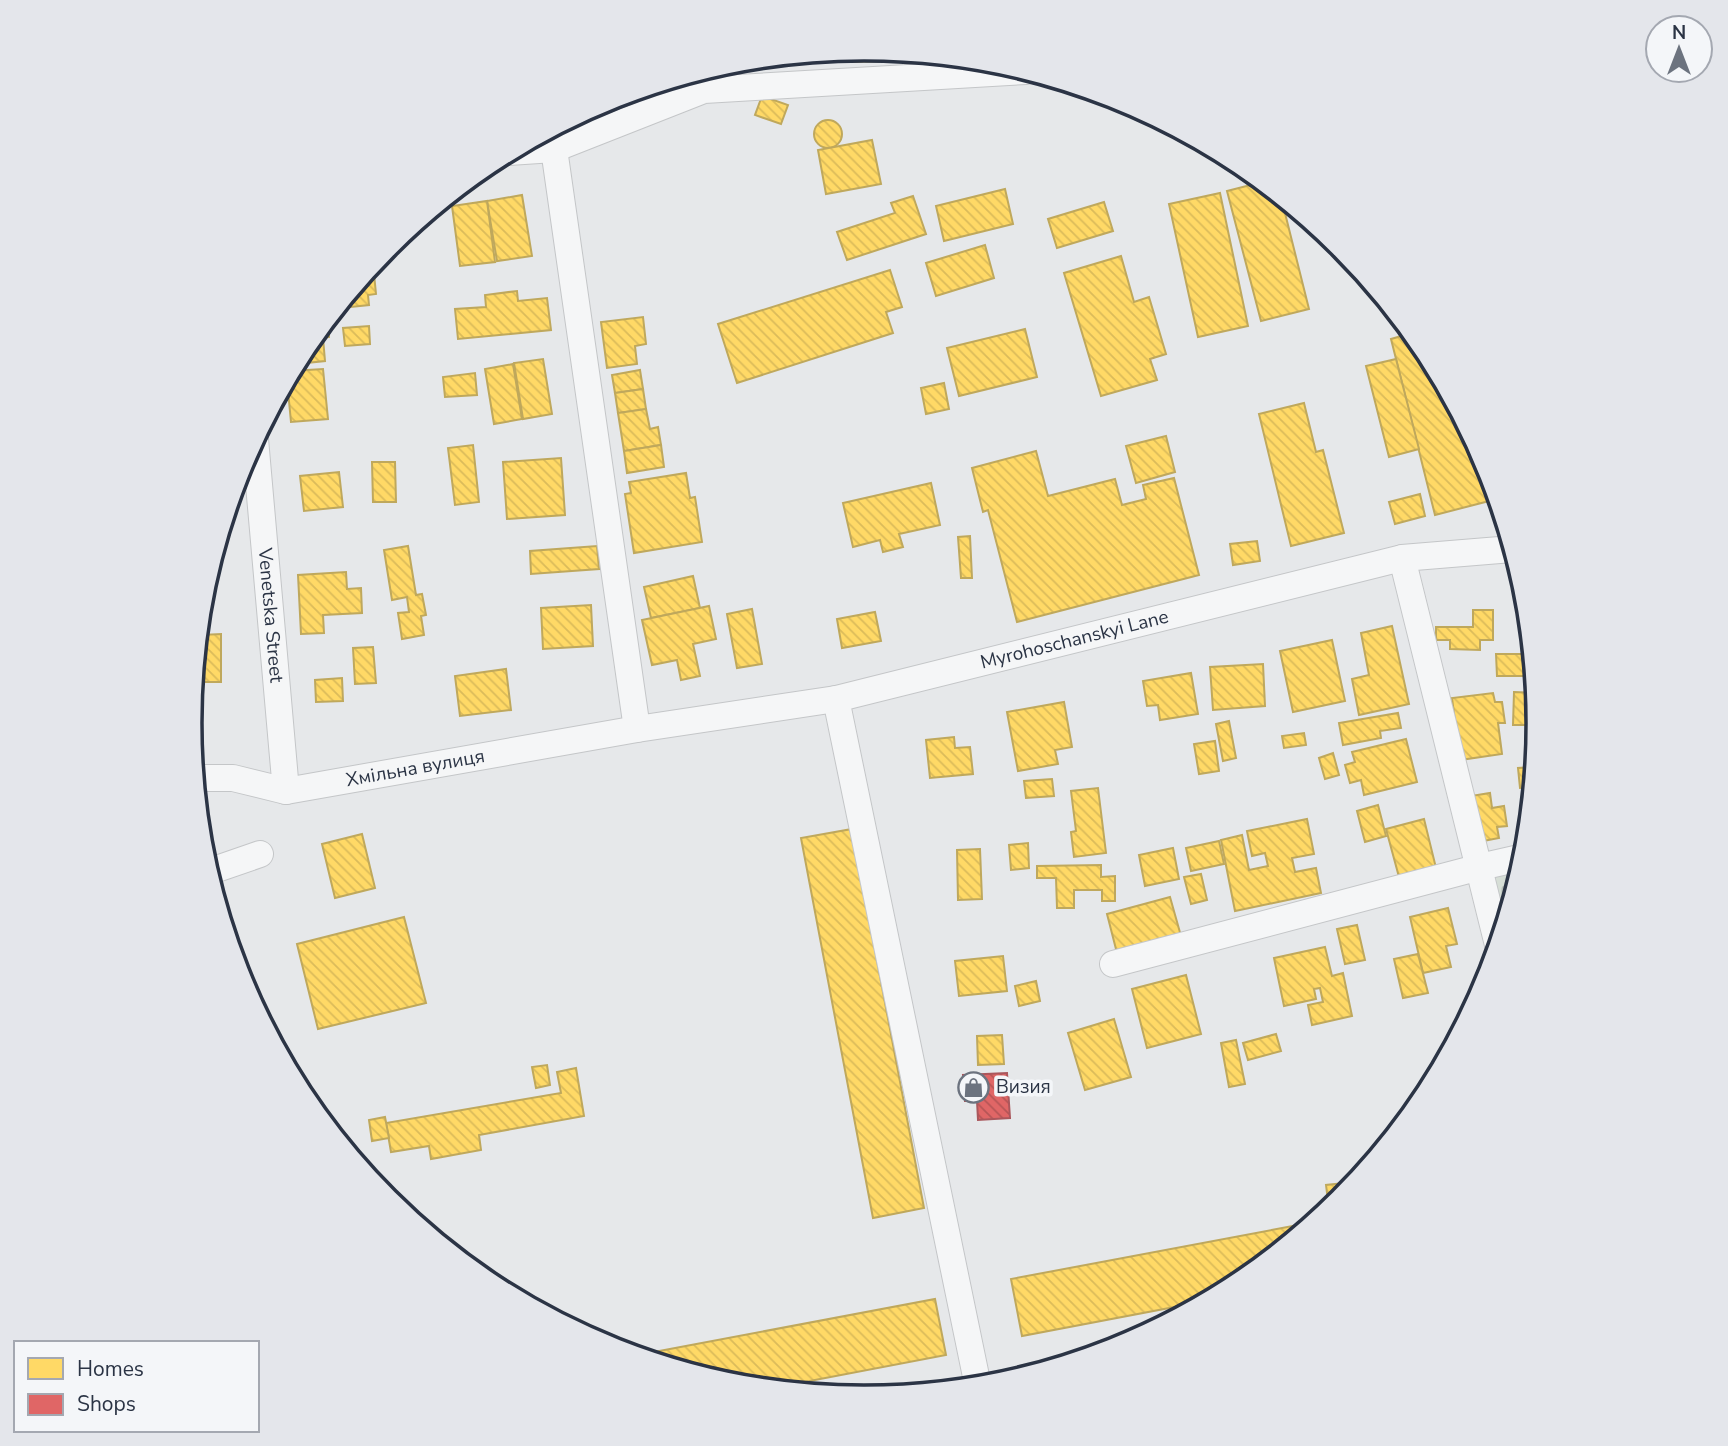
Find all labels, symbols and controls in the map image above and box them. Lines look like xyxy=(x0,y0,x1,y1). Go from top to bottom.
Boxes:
north arrow xyxy=(1644,14,1714,84)
text: N xyxy=(1672,20,1686,46)
street label: Venetska Street xyxy=(252,546,289,684)
street label: Myrohoschanskyi Lane xyxy=(978,604,1171,676)
street label: Хмільна вулиця xyxy=(344,743,487,793)
shop icon: Визия xyxy=(956,1070,990,1104)
place label: Визия xyxy=(996,1074,1051,1100)
legend xyxy=(14,1341,259,1432)
text: Homes xyxy=(77,1355,144,1383)
text: Shops xyxy=(77,1390,136,1418)

